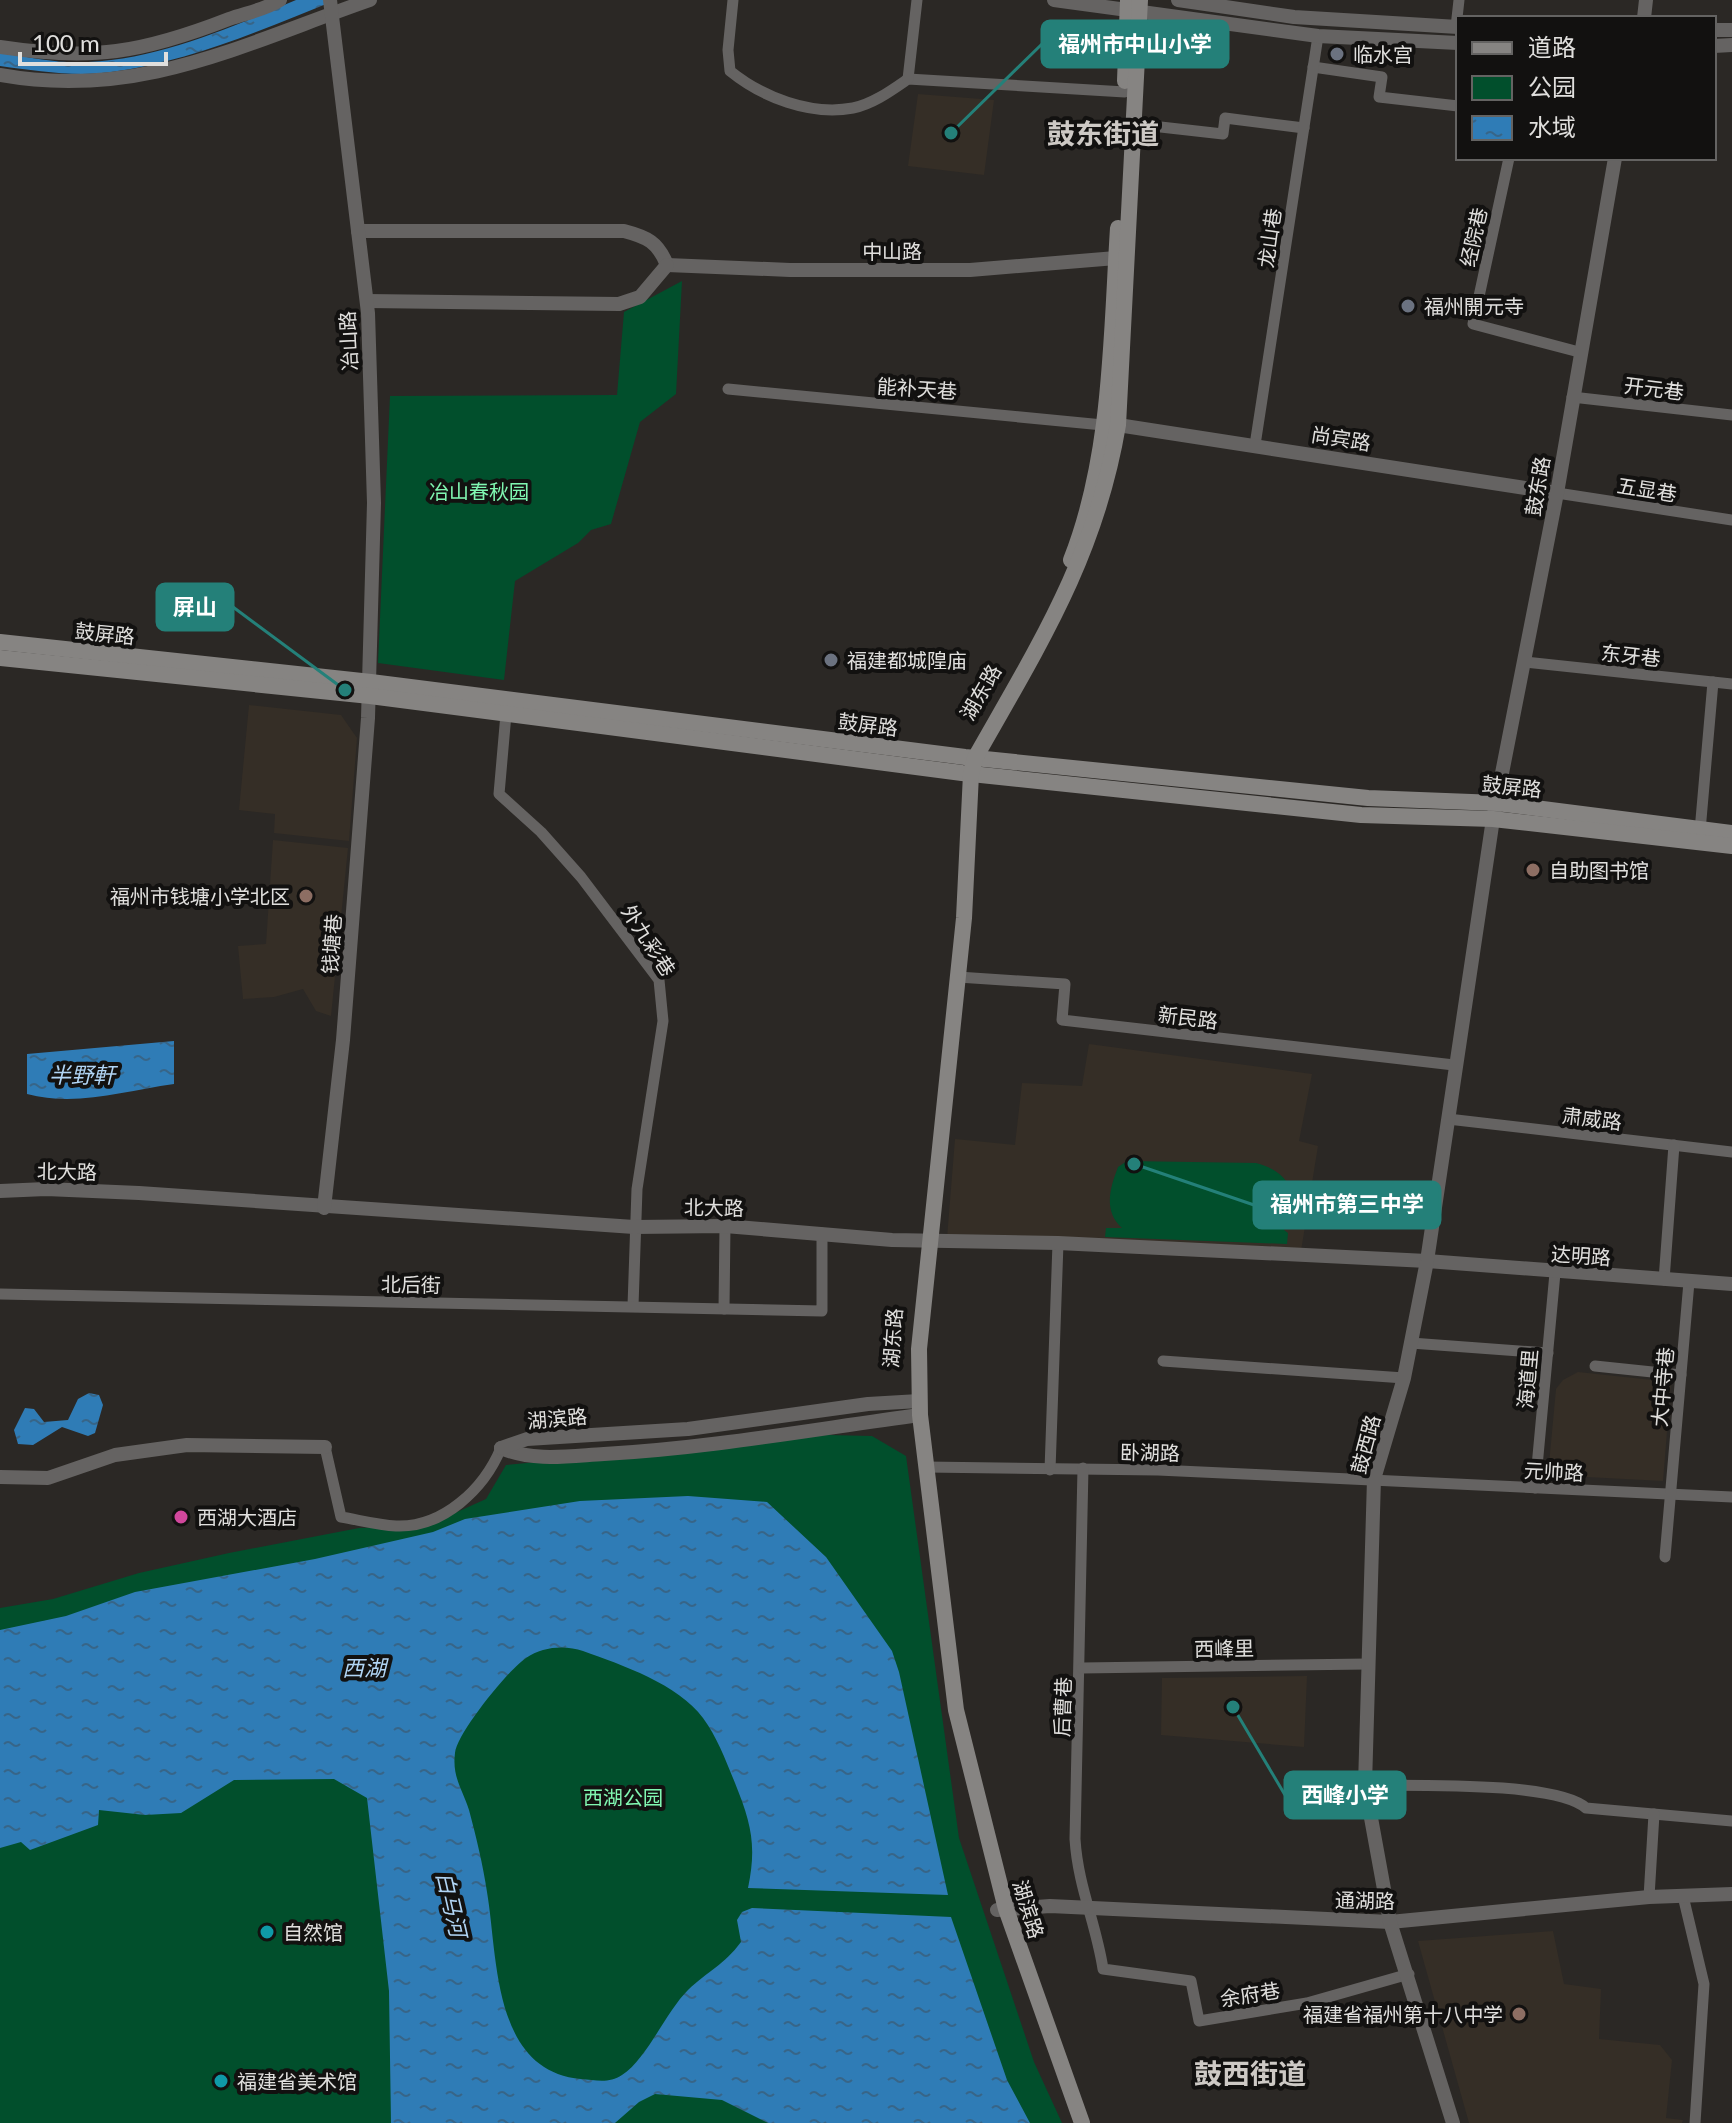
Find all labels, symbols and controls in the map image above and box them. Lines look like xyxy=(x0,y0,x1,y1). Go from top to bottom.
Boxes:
scale bar xyxy=(20,16,166,66)
legend xyxy=(1456,16,1716,160)
callout: 福州市中山小学 xyxy=(1042,21,1228,67)
text: 100 m xyxy=(32,28,100,57)
text: 福州市中山小学 xyxy=(1058,30,1212,57)
text: 道路 xyxy=(1528,32,1576,61)
place label: 临水宫 xyxy=(1353,42,1413,66)
marker: 临水宫 xyxy=(1328,45,1346,63)
text: 公园 xyxy=(1528,72,1576,101)
text: 水域 xyxy=(1528,112,1576,141)
district label: 鼓东街道 xyxy=(1047,116,1159,150)
street label: 经院巷 xyxy=(1455,205,1491,269)
street label: 龙山巷 xyxy=(1253,207,1285,269)
street label: 中山路 xyxy=(862,239,922,263)
place label: 福州開元寺 xyxy=(1424,294,1524,318)
marker: 福州開元寺 xyxy=(1399,297,1417,315)
street label: 冶山路 xyxy=(334,310,362,372)
street label: 开元巷 xyxy=(1623,372,1685,404)
street label: 能补天巷 xyxy=(876,373,958,403)
street label: 尚宾路 xyxy=(1309,421,1373,455)
street label: 鼓东路 xyxy=(1520,454,1554,518)
street label: 五显巷 xyxy=(1615,472,1679,506)
park label: 冶山春秋园 xyxy=(429,479,529,503)
callout: 屏山 xyxy=(157,584,233,630)
text: 屏山 xyxy=(173,593,217,620)
street label: 鼓屏路 xyxy=(74,618,136,648)
street label: 东牙巷 xyxy=(1600,640,1662,670)
place label: 福建都城隍庙 xyxy=(847,648,967,672)
marker: 福建都城隍庙 xyxy=(822,651,840,669)
street label: 湖东路 xyxy=(955,660,1005,724)
street label: 鼓屏路 xyxy=(837,708,899,740)
street label: 鼓屏路 xyxy=(1481,771,1543,801)
place label: 自助图书馆 xyxy=(1549,858,1649,882)
marker: 自助图书馆 xyxy=(1524,861,1542,879)
place label: 福州市钱塘小学北区 xyxy=(110,884,290,908)
marker: 福州市钱塘小学北区 xyxy=(297,887,315,905)
street label: 外九彩巷 xyxy=(617,900,681,980)
street label: 钱塘巷 xyxy=(317,913,345,975)
street label: 新民路 xyxy=(1157,1001,1219,1033)
water label: 半野軒 xyxy=(49,1061,119,1088)
street label: 肃威路 xyxy=(1561,1102,1623,1134)
street label: 北大路 xyxy=(37,1158,97,1184)
callout: 福州市第三中学 xyxy=(1254,1182,1440,1228)
text: 福州市第三中学 xyxy=(1270,1190,1424,1217)
street label: 北大路 xyxy=(684,1194,744,1220)
street label: 达明路 xyxy=(1550,1241,1612,1269)
street label: 北后街 xyxy=(381,1271,441,1297)
street label: 湖东路 xyxy=(878,1307,906,1369)
street label: 大中寺巷 xyxy=(1647,1346,1677,1428)
street label: 海道里 xyxy=(1512,1348,1542,1410)
street label: 湖滨路 xyxy=(526,1403,588,1433)
street label: 鼓西路 xyxy=(1346,1412,1384,1476)
street label: 卧湖路 xyxy=(1120,1439,1180,1465)
street label: 元帅路 xyxy=(1523,1457,1585,1485)
place label: 西湖大酒店 xyxy=(197,1505,297,1529)
marker: 西湖大酒店 xyxy=(172,1508,190,1526)
street label: 西峰里 xyxy=(1194,1635,1254,1661)
water label: 西湖 xyxy=(342,1654,389,1681)
street label: 后曹巷 xyxy=(1049,1677,1075,1737)
callout: 西峰小学 xyxy=(1285,1772,1405,1818)
text: 西峰小学 xyxy=(1301,1781,1389,1808)
park label: 西湖公园 xyxy=(583,1785,663,1809)
water label: 白马河 xyxy=(431,1869,473,1943)
street label: 湖滨路 xyxy=(1009,1877,1049,1941)
street label: 通湖路 xyxy=(1335,1887,1395,1913)
place label: 自然馆 xyxy=(283,1920,343,1944)
marker: 自然馆 xyxy=(258,1923,276,1941)
street label: 余府巷 xyxy=(1218,1977,1282,2011)
place label: 福建省福州第十八中学 xyxy=(1303,2002,1503,2026)
marker: 福建省福州第十八中学 xyxy=(1510,2005,1528,2023)
district label: 鼓西街道 xyxy=(1194,2056,1306,2090)
place label: 福建省美术馆 xyxy=(237,2069,357,2093)
marker: 福建省美术馆 xyxy=(212,2072,230,2090)

